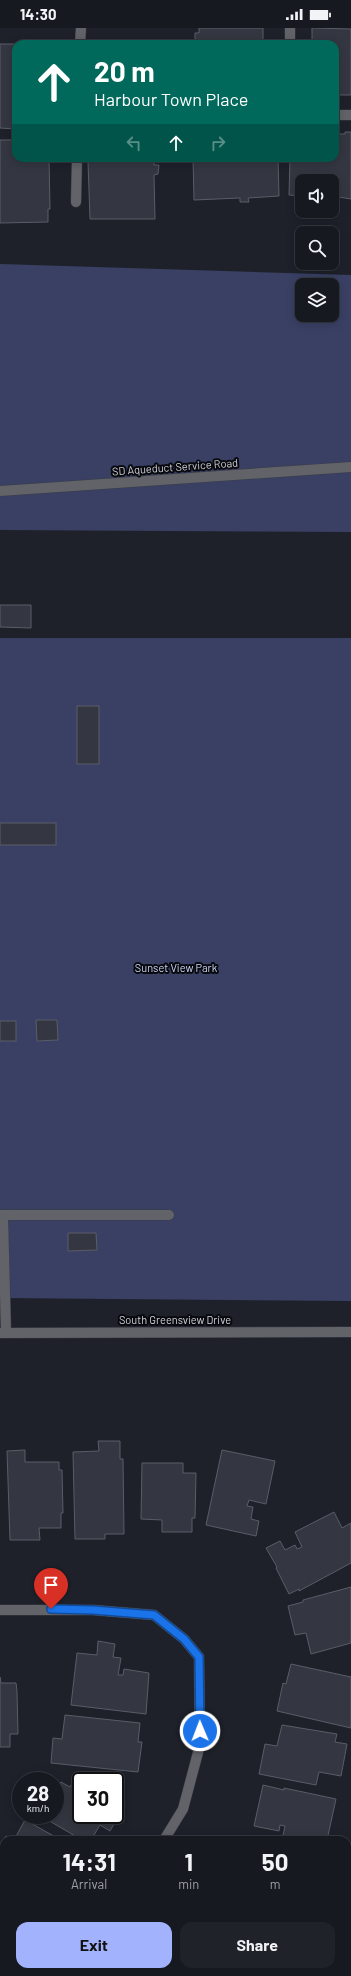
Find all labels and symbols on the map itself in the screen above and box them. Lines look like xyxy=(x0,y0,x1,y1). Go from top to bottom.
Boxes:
street label: SD Aqueduct Service Road xyxy=(112,456,238,477)
park label: Sunset View Park xyxy=(135,961,218,974)
street label: South Greensview Drive xyxy=(119,1313,231,1326)
pin xyxy=(34,1568,68,1609)
position arrow xyxy=(179,1710,221,1752)
speed limit sign: 30 xyxy=(72,1772,124,1824)

